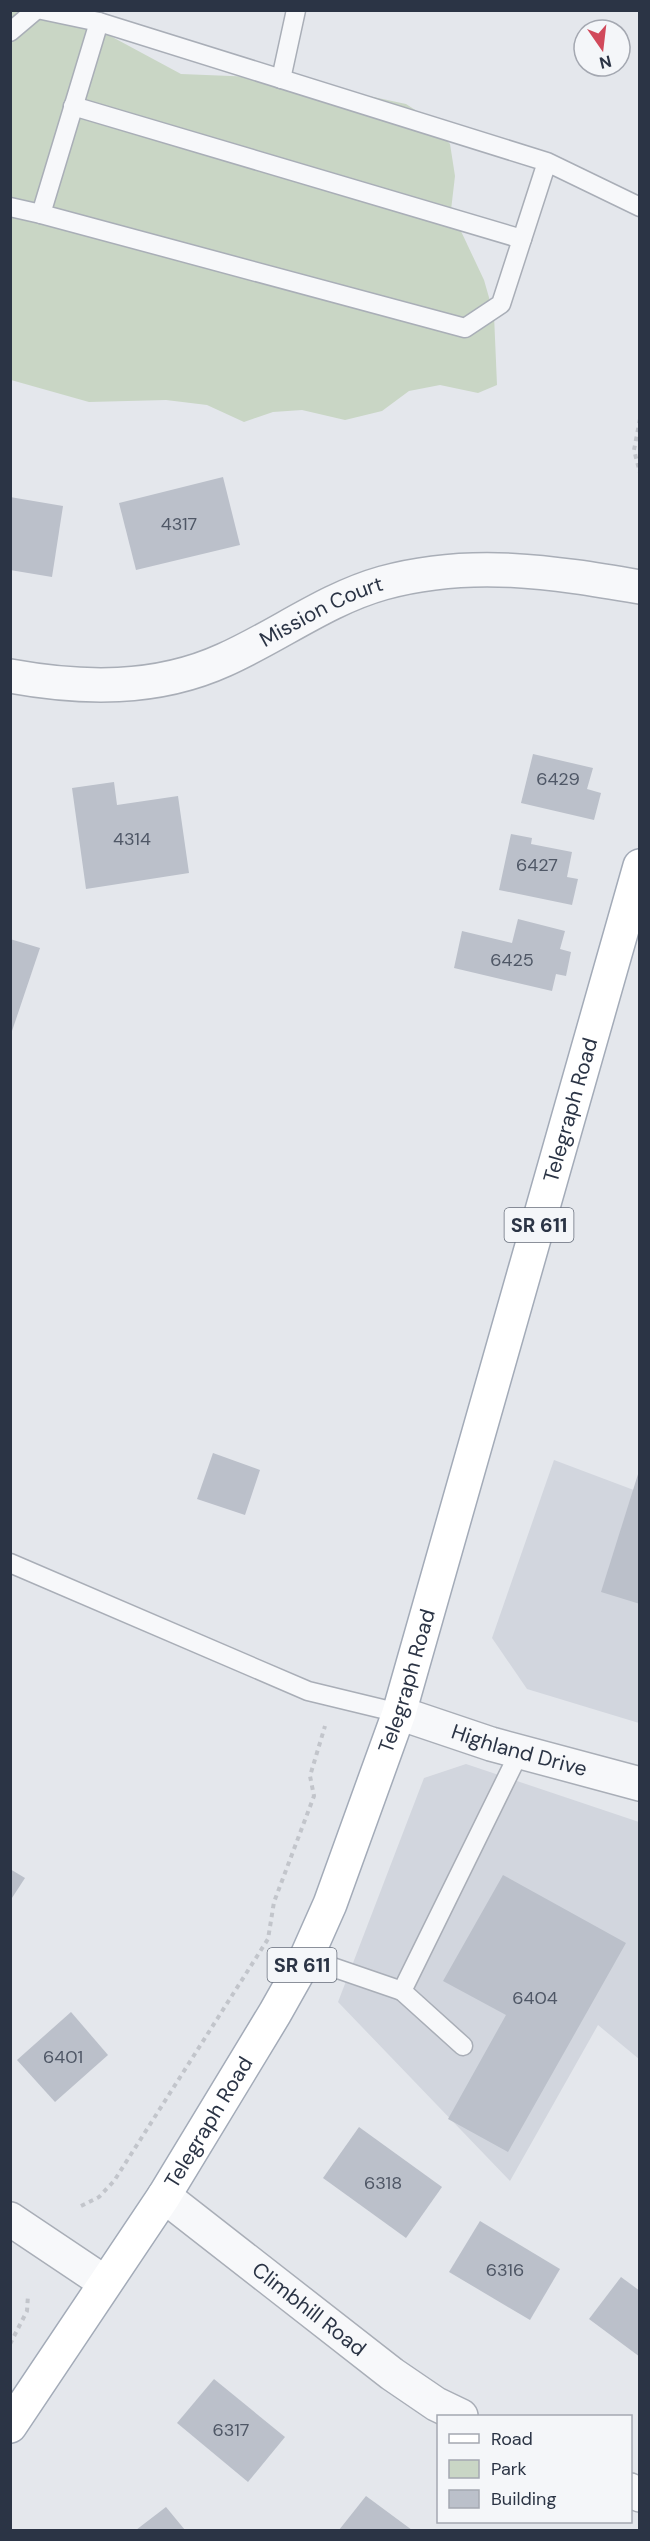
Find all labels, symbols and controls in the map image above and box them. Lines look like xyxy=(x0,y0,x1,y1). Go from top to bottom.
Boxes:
north arrow xyxy=(572,18,632,78)
text: N xyxy=(597,50,614,74)
house number: 4317 xyxy=(161,512,197,536)
street label: Mission Court xyxy=(255,570,386,654)
house number: 6429 xyxy=(536,767,580,791)
house number: 4314 xyxy=(113,827,151,851)
house number: 6427 xyxy=(516,853,558,877)
house number: 6425 xyxy=(490,948,534,972)
street label: Telegraph Road xyxy=(537,1035,604,1186)
road number: SR 611 xyxy=(504,1208,574,1242)
street label: Telegraph Road xyxy=(372,1606,442,1757)
street label: Highland Drive xyxy=(448,1718,590,1783)
road number: SR 611 xyxy=(268,1948,336,1982)
house number: 6404 xyxy=(512,1986,558,2010)
house number: 6401 xyxy=(43,2045,83,2069)
street label: Telegraph Road xyxy=(158,2051,259,2193)
house number: 6318 xyxy=(364,2171,402,2195)
street label: Climbhill Road xyxy=(246,2256,372,2363)
house number: 6316 xyxy=(486,2258,524,2282)
legend xyxy=(437,2415,632,2523)
house number: 6317 xyxy=(213,2418,249,2442)
text: Road xyxy=(491,2427,533,2451)
text: Park xyxy=(491,2457,527,2481)
text: Building xyxy=(491,2487,556,2511)

